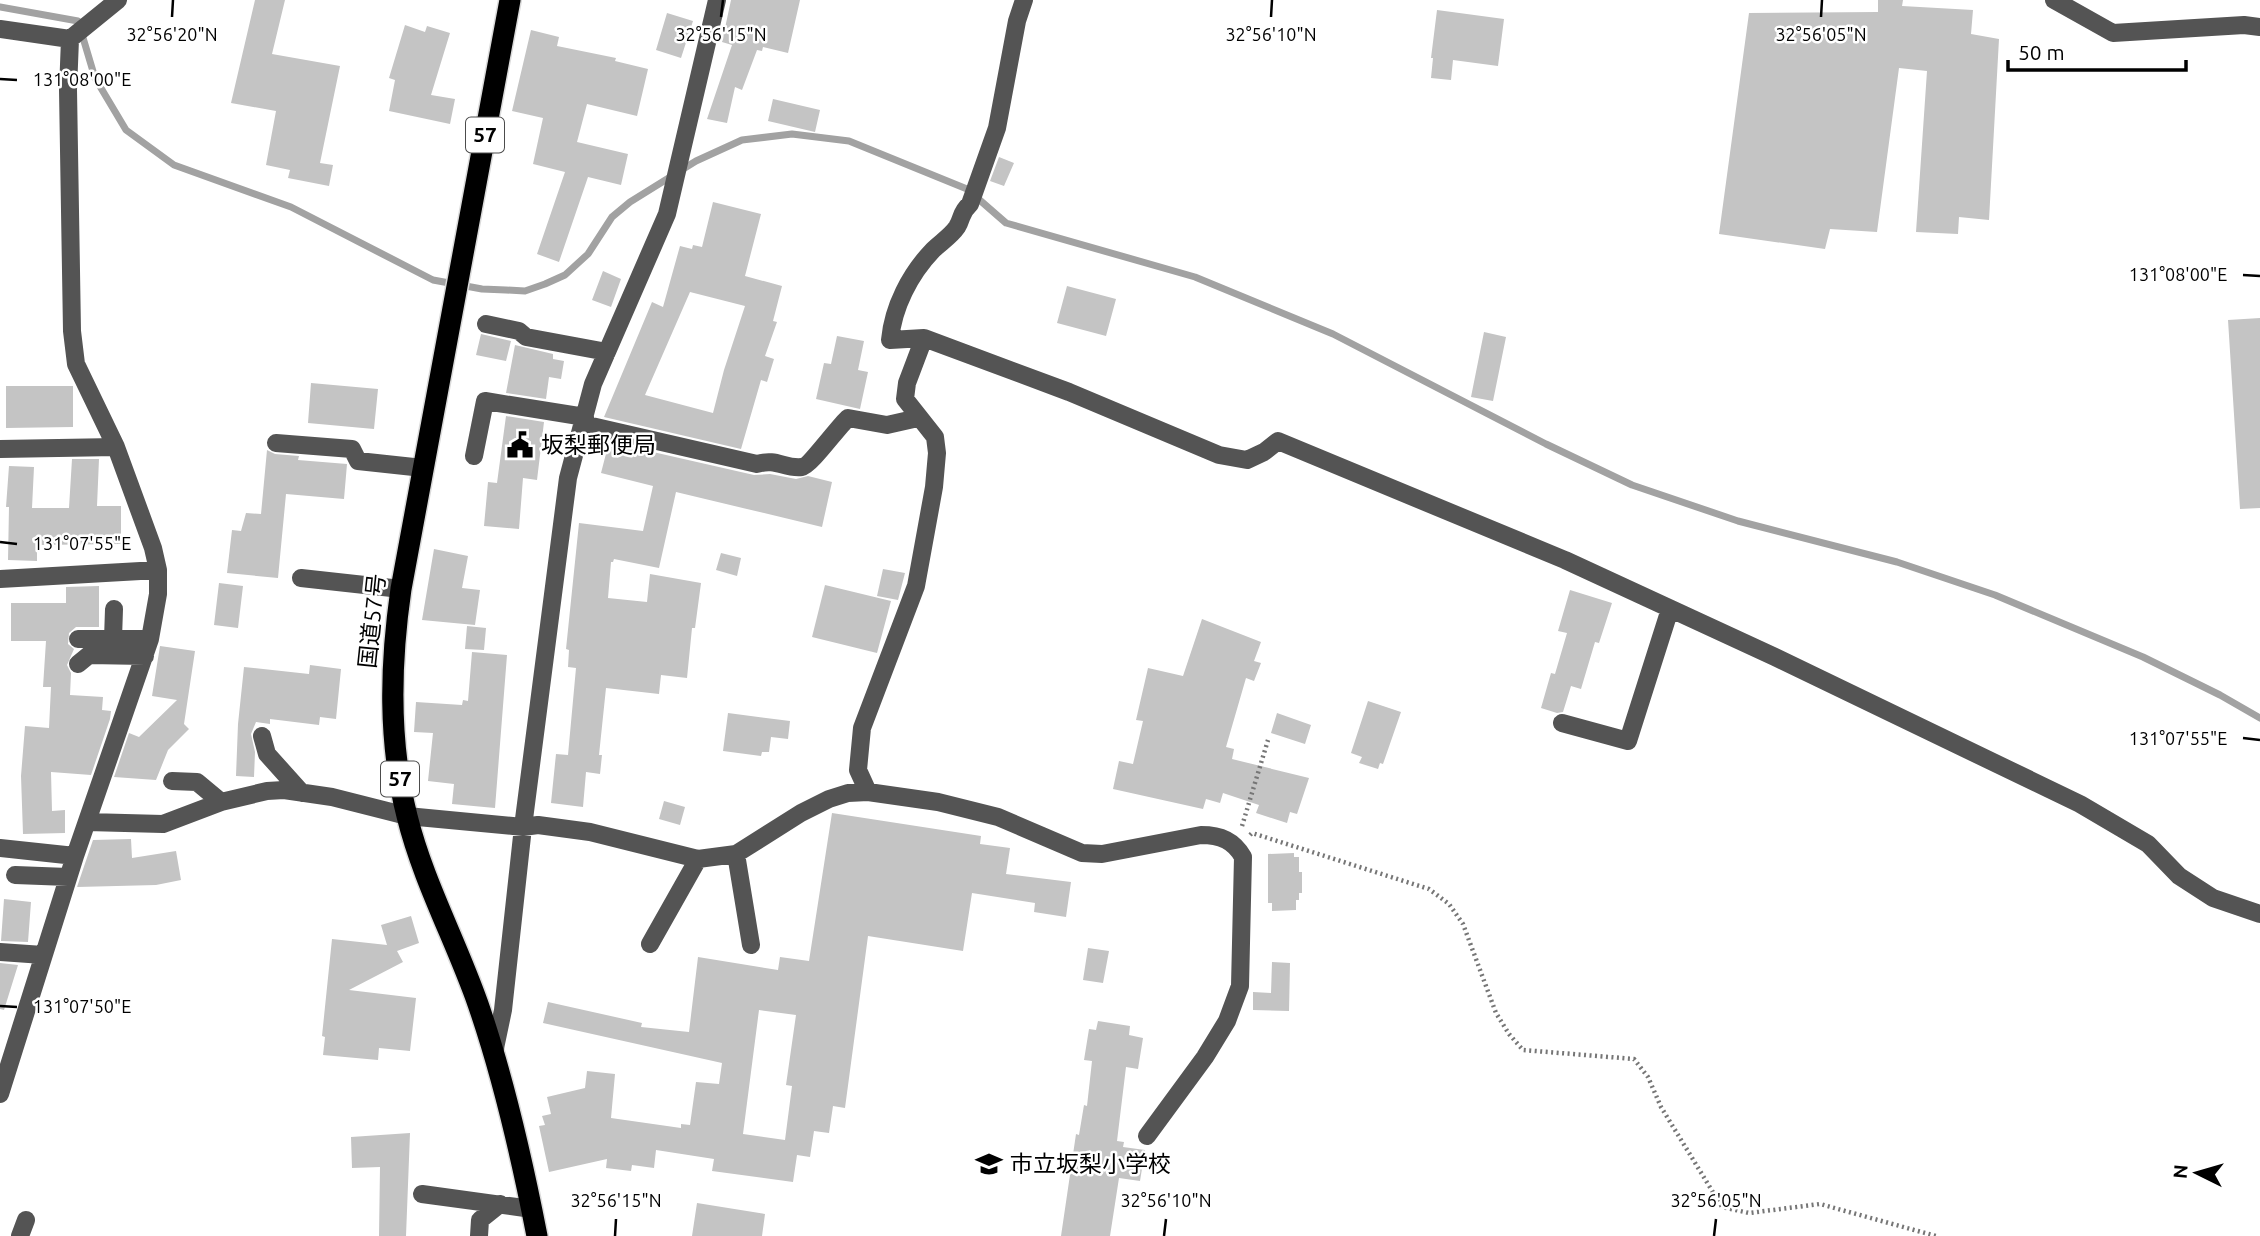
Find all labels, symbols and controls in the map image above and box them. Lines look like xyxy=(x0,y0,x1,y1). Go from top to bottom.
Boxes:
text: 32°56'20"N xyxy=(126,24,218,44)
text: 32°56'15"N xyxy=(675,24,767,44)
text: 32°56'10"N xyxy=(1225,24,1317,44)
text: 32°56'05"N xyxy=(1775,24,1867,44)
scale bar xyxy=(2008,28,2186,72)
text: 50 m xyxy=(2018,40,2065,64)
text: 131°08'00"E xyxy=(33,69,131,89)
road number: 57 xyxy=(466,118,504,152)
text: 131°08'00"E xyxy=(2129,264,2227,284)
public building icon: 坂梨郵便局 xyxy=(505,430,535,460)
place label: 坂梨郵便局 xyxy=(541,432,656,457)
text: 131°07'55"E xyxy=(33,533,131,553)
street label: 国道57号 xyxy=(354,572,389,669)
text: 131°07'55"E xyxy=(2129,728,2227,748)
road number: 57 xyxy=(381,762,419,796)
text: 131°07'50"E xyxy=(33,996,131,1016)
north arrow xyxy=(2162,1138,2232,1208)
school or university icon: 市立坂梨小学校 xyxy=(974,1149,1004,1179)
place label: 市立坂梨小学校 xyxy=(1010,1151,1171,1176)
text: N xyxy=(2168,1163,2192,1180)
text: 32°56'15"N xyxy=(570,1190,662,1210)
text: 32°56'10"N xyxy=(1120,1190,1212,1210)
text: 32°56'05"N xyxy=(1670,1190,1762,1210)

